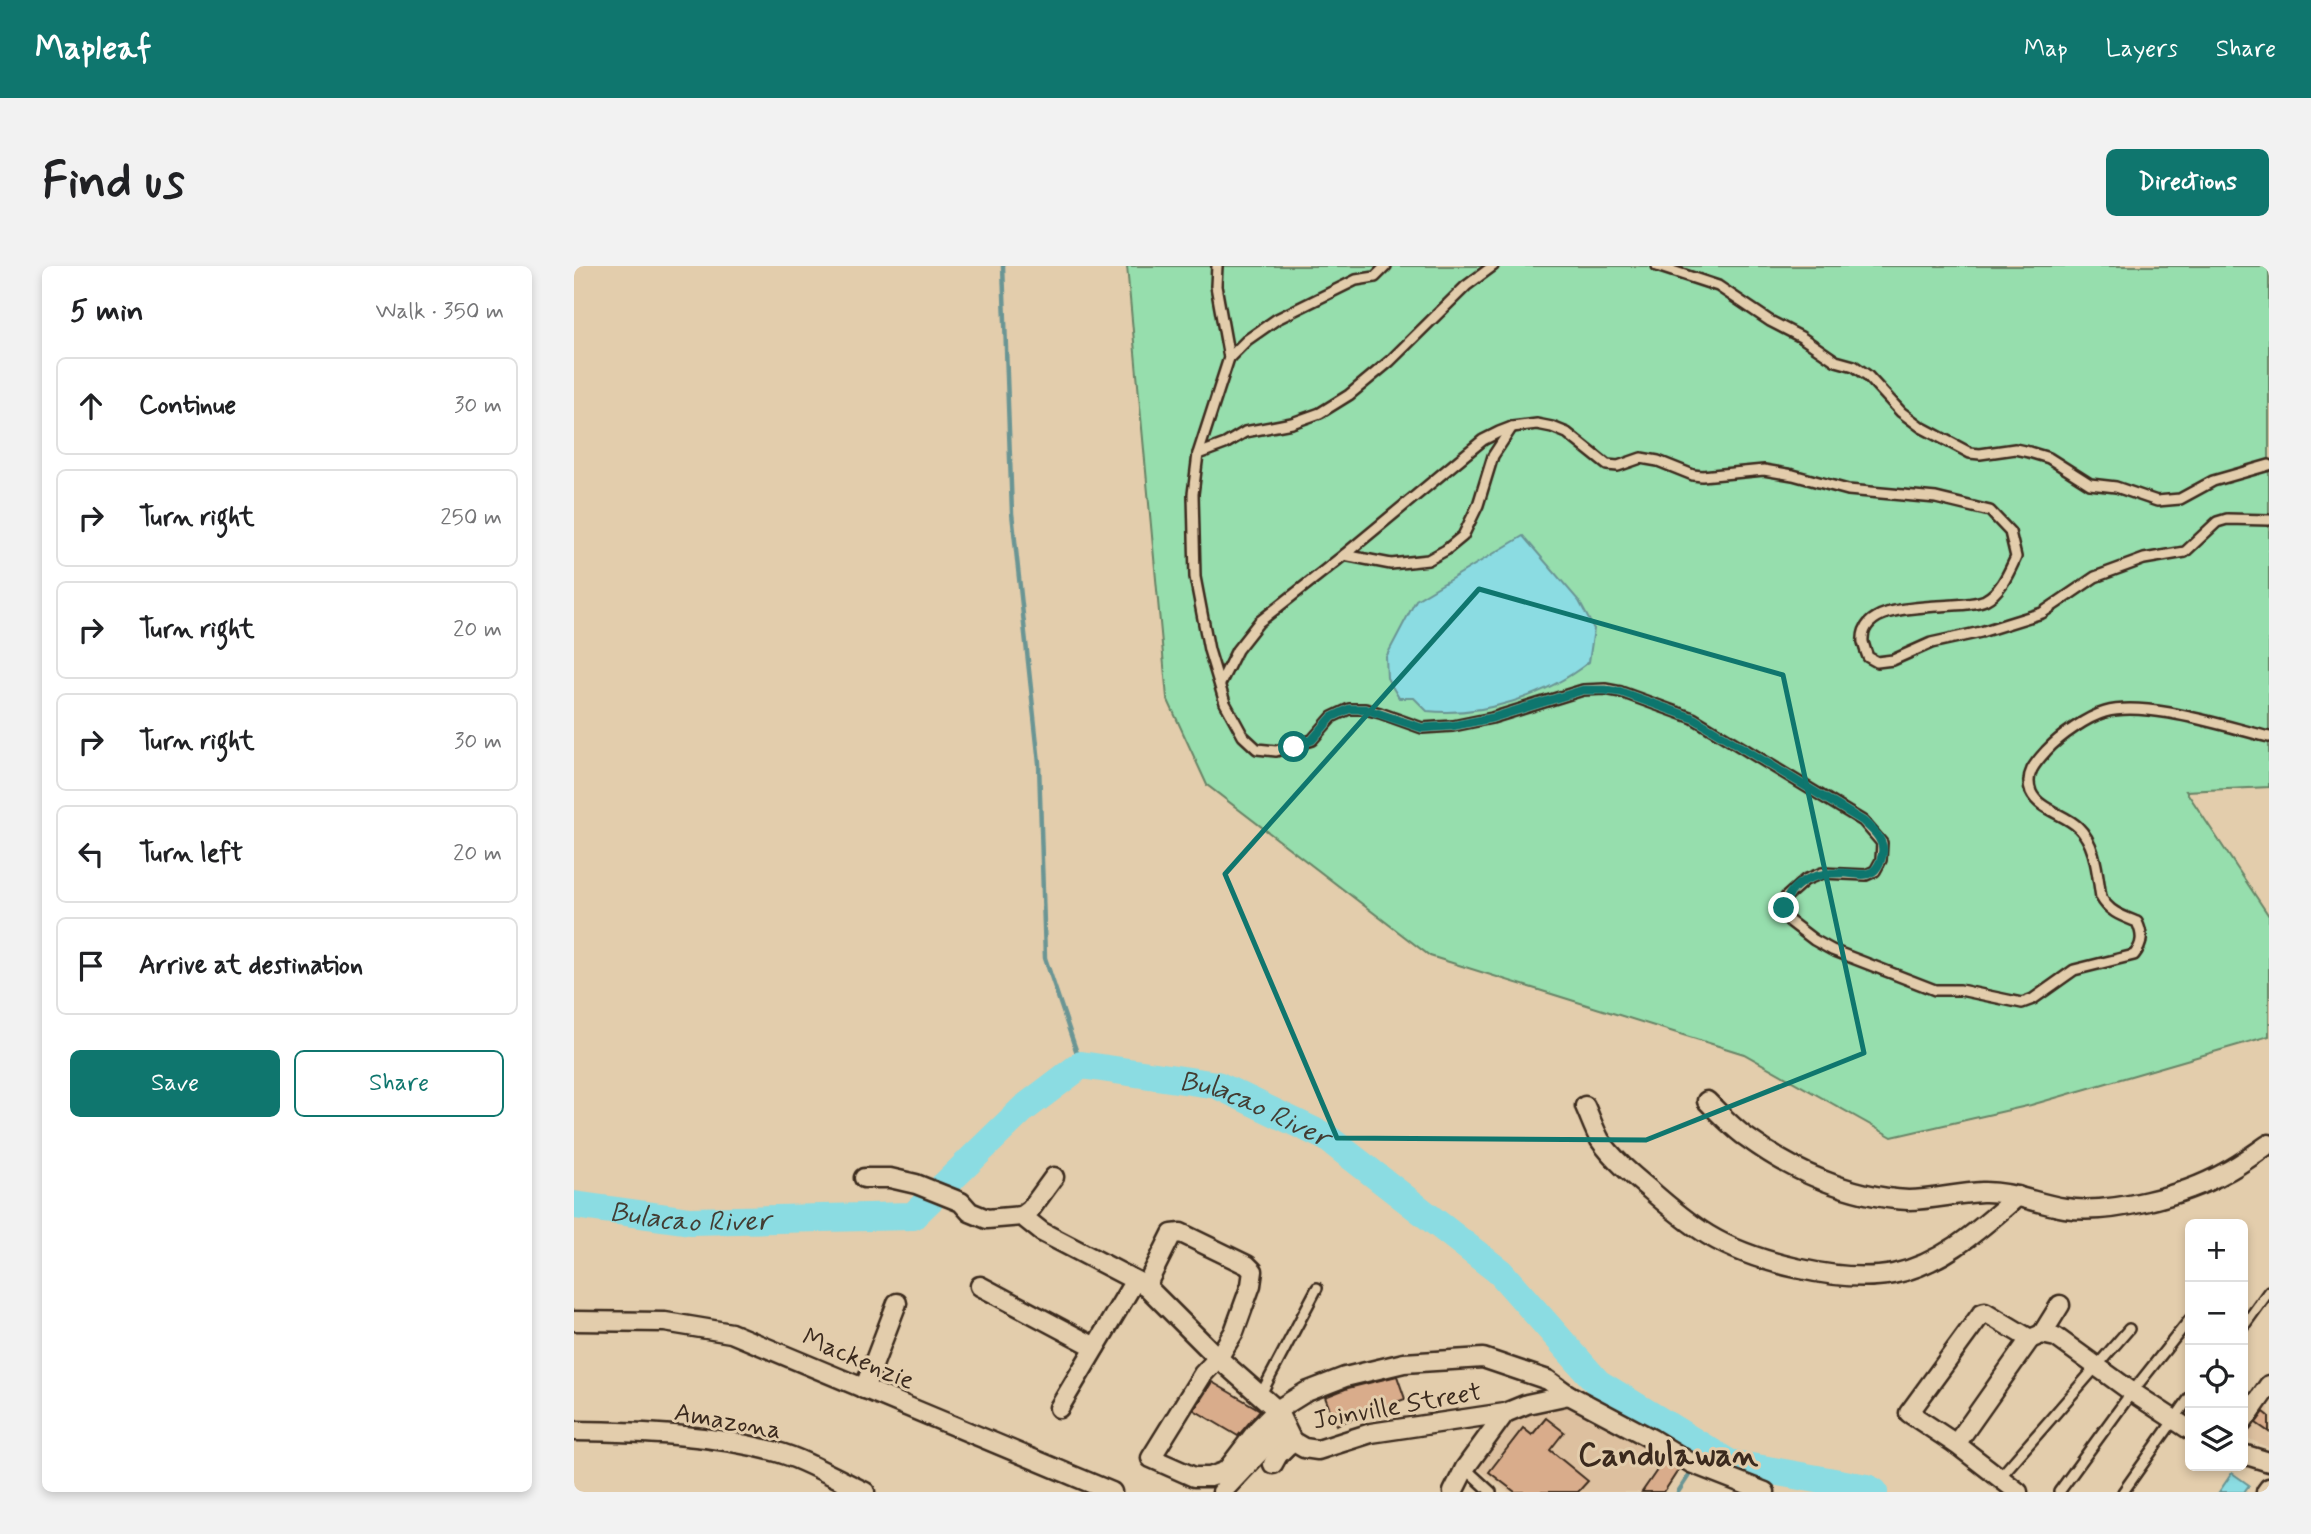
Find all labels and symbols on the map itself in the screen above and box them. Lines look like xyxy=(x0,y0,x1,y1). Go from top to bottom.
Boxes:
route start xyxy=(1278,731,1309,762)
route end xyxy=(1768,892,1799,923)
water label: Bulacao River xyxy=(1177,1064,1339,1159)
water label: Bulacao River xyxy=(607,1194,775,1242)
street label: Mackenzie xyxy=(797,1321,920,1399)
street label: Joinville Street xyxy=(1310,1375,1484,1439)
street label: Amazona xyxy=(671,1396,784,1448)
district label: Candulawan xyxy=(1578,1434,1758,1478)

